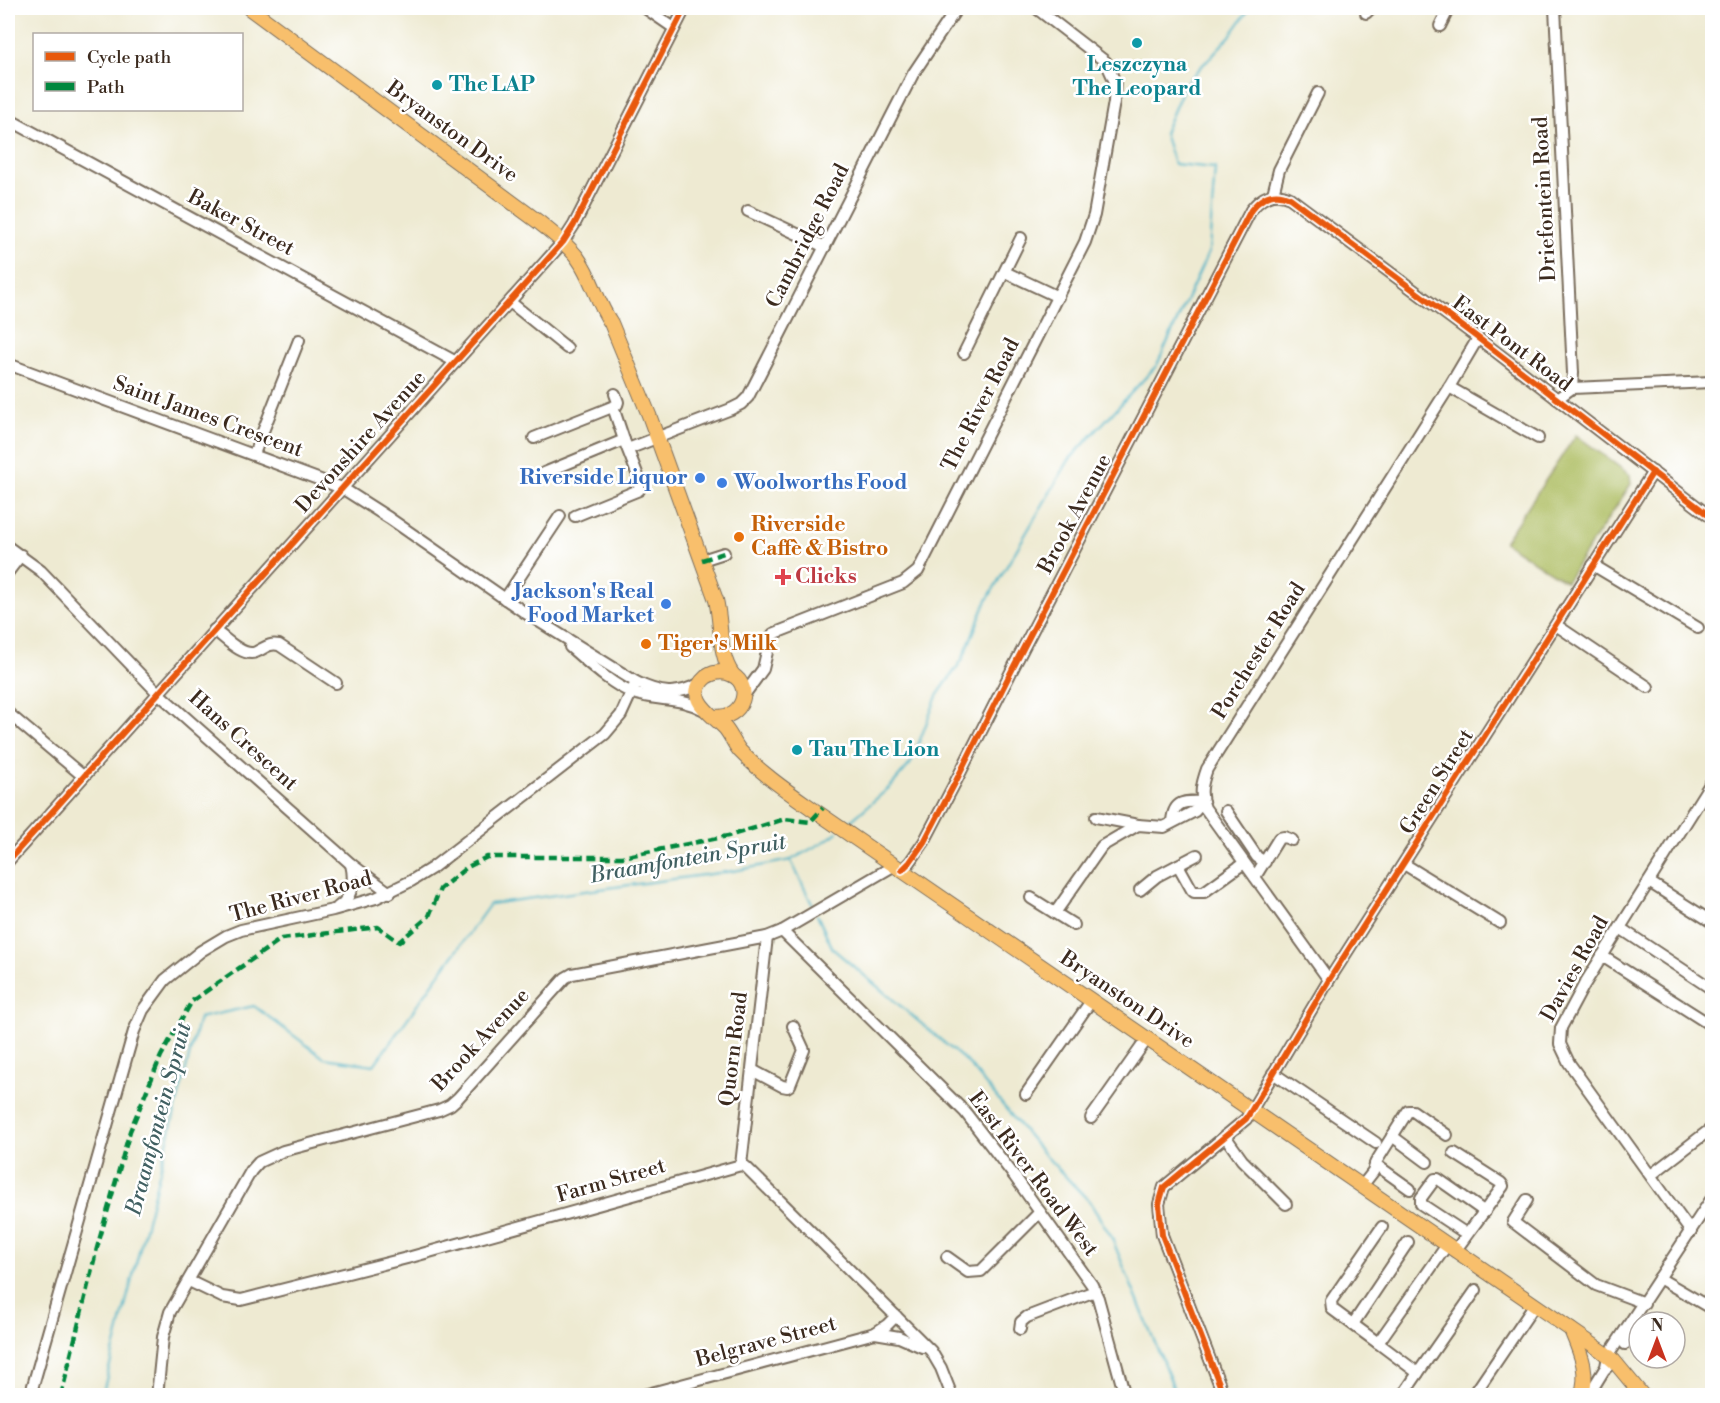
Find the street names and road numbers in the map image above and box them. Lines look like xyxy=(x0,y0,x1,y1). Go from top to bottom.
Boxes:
street label: Bryanston Drive xyxy=(380,75,523,189)
street label: Driefontein Road xyxy=(1528,116,1562,282)
street label: Cambridge Road xyxy=(761,160,855,312)
street label: Baker Street xyxy=(182,184,299,262)
street label: East Pont Road xyxy=(1447,290,1577,398)
street label: The River Road xyxy=(936,334,1026,476)
street label: Devonshire Avenue xyxy=(290,365,432,519)
street label: Saint James Crescent xyxy=(109,371,307,464)
street label: Brook Avenue xyxy=(1032,450,1117,579)
street label: Porchester Road xyxy=(1207,578,1312,724)
street label: Hans Crescent xyxy=(183,685,303,797)
street label: Green Street xyxy=(1394,724,1480,840)
street label: The River Road xyxy=(227,866,375,928)
street label: Davies Road xyxy=(1535,911,1615,1026)
street label: Bryanston Drive xyxy=(1054,945,1199,1055)
street label: Brook Avenue xyxy=(426,983,535,1098)
street label: Quorn Road xyxy=(714,990,754,1108)
street label: East River Road West xyxy=(962,1086,1104,1262)
street label: Farm Street xyxy=(553,1153,669,1209)
street label: Belgrave Street xyxy=(692,1311,840,1374)

